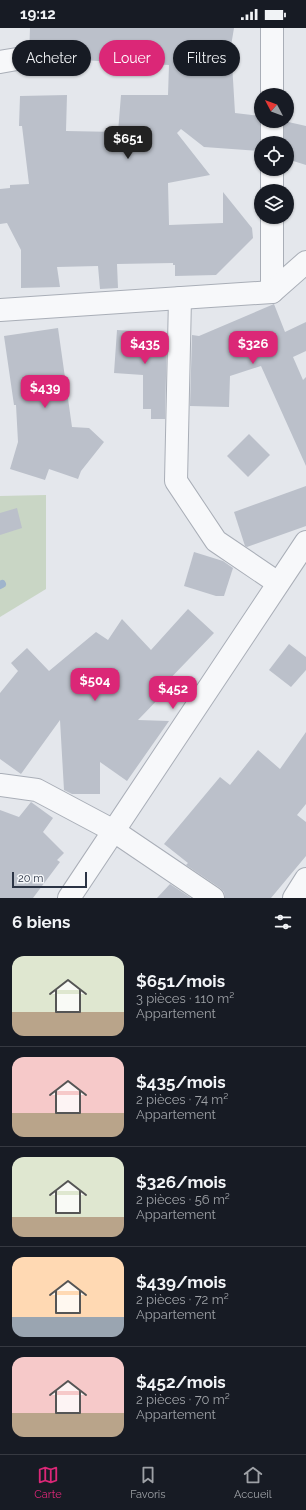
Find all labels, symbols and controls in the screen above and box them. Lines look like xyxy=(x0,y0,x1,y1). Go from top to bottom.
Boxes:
text: 19:12 xyxy=(20,5,56,23)
chip: Acheter xyxy=(12,40,91,76)
chip: Louer xyxy=(99,40,165,76)
chip: Filtres xyxy=(173,40,240,76)
north arrow xyxy=(254,88,294,128)
map controls xyxy=(254,88,294,224)
pin: $651 xyxy=(104,126,152,160)
text: $651 xyxy=(113,131,143,146)
button: locate xyxy=(254,136,294,176)
button: layers xyxy=(254,184,294,224)
pin: $435 xyxy=(121,331,169,365)
pin: $326 xyxy=(229,331,277,365)
text: $435 xyxy=(130,336,160,351)
text: $326 xyxy=(238,336,268,351)
pin: $439 xyxy=(21,375,69,409)
text: $439 xyxy=(30,380,60,395)
pin: $504 xyxy=(71,668,119,702)
text: $504 xyxy=(80,673,110,688)
pin: $452 xyxy=(149,676,197,710)
text: $452 xyxy=(158,681,188,696)
scale bar xyxy=(12,870,87,889)
text: 20 m xyxy=(18,872,43,885)
icon: filters xyxy=(272,911,294,933)
text: 6 biens xyxy=(12,912,70,932)
text: $651/mois xyxy=(136,971,225,991)
icon: home xyxy=(44,972,92,1020)
text: 3 pièces · 110 m² xyxy=(136,991,234,1006)
text: Appartement xyxy=(136,1006,216,1021)
text: $435/mois xyxy=(136,1072,226,1092)
icon: home xyxy=(44,1073,92,1121)
text: 2 pièces · 74 m² xyxy=(136,1092,228,1107)
text: Appartement xyxy=(136,1107,216,1122)
text: $326/mois xyxy=(136,1172,226,1192)
icon: home xyxy=(44,1173,92,1221)
text: 2 pièces · 56 m² xyxy=(136,1192,230,1207)
text: Appartement xyxy=(136,1207,216,1222)
text: $439/mois xyxy=(136,1272,226,1292)
icon: home xyxy=(44,1273,92,1321)
text: 2 pièces · 72 m² xyxy=(136,1292,229,1307)
text: Appartement xyxy=(136,1307,216,1322)
text: $452/mois xyxy=(136,1372,226,1392)
icon: home xyxy=(44,1373,92,1421)
text: 2 pièces · 70 m² xyxy=(136,1392,230,1407)
text: Appartement xyxy=(136,1407,216,1422)
tab: Carte xyxy=(34,1464,62,1501)
tab: Favoris xyxy=(130,1464,166,1501)
tab: Accueil xyxy=(234,1464,272,1501)

